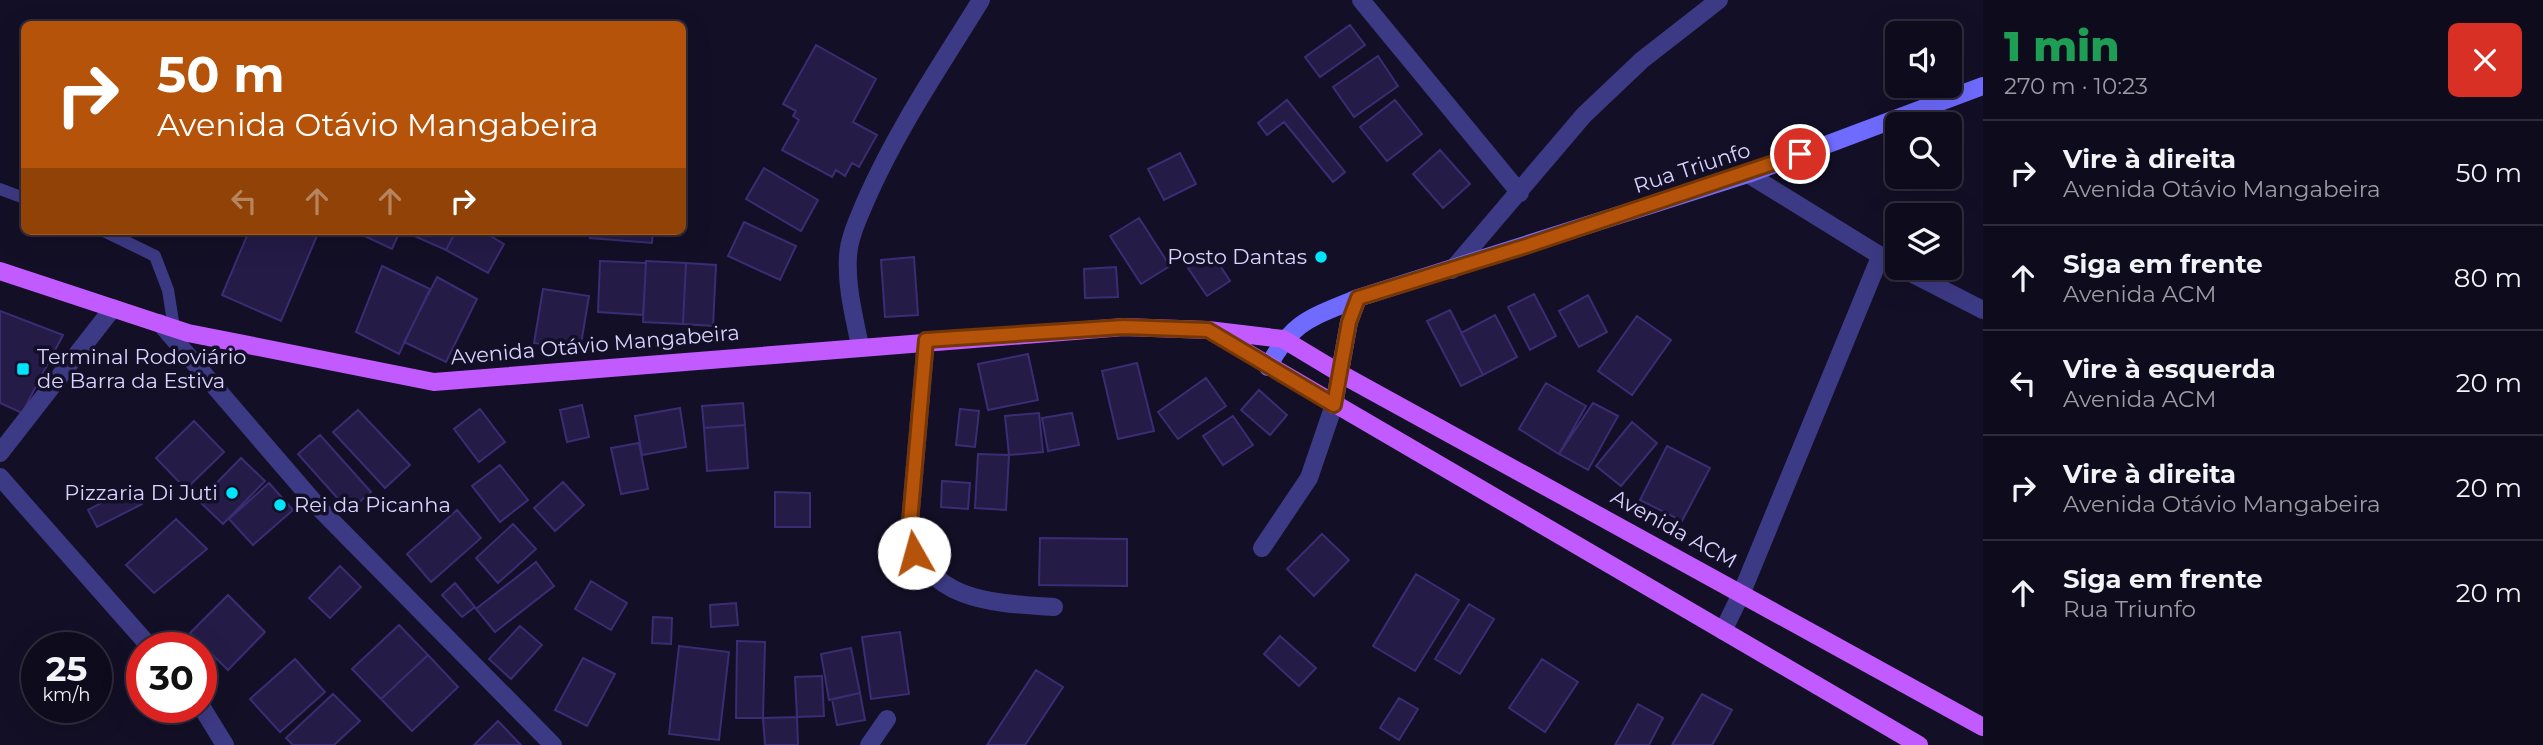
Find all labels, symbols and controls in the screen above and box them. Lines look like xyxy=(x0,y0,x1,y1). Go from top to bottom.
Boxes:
text: 1 min xyxy=(2004,20,2120,72)
map controls xyxy=(1885,21,1962,280)
button: sound xyxy=(1885,21,1962,98)
button: close xyxy=(2448,23,2522,97)
text: 50 m xyxy=(157,45,285,104)
icon: right xyxy=(42,49,133,140)
text: 270 m · 10:23 xyxy=(2004,72,2148,100)
text: Avenida Otávio Mangabeira xyxy=(157,105,599,144)
button: search xyxy=(1885,112,1962,189)
pin xyxy=(1770,124,1830,184)
icon: arrive xyxy=(1781,135,1819,173)
street label: Rua Triunfo xyxy=(1630,137,1753,198)
text: Vire à direita xyxy=(2063,143,2236,175)
icon: right xyxy=(2004,154,2042,192)
text: 50 m xyxy=(2456,157,2522,189)
text: Avenida Otávio Mangabeira xyxy=(2063,175,2381,203)
icon: left xyxy=(225,182,263,220)
icon: ahead xyxy=(298,182,336,220)
icon: ahead xyxy=(371,182,409,220)
icon: right xyxy=(444,182,482,220)
button: layers xyxy=(1885,203,1962,280)
place label: Posto Dantas xyxy=(1167,244,1307,269)
text: Siga em frente xyxy=(2063,248,2263,280)
marker: Posto Dantas xyxy=(1313,249,1329,265)
icon: ahead xyxy=(2004,259,2042,297)
text: 80 m xyxy=(2454,262,2522,294)
text: Avenida ACM xyxy=(2063,280,2216,308)
street label: Avenida Otávio Mangabeira xyxy=(449,319,740,370)
place label: Terminal Rodoviário de Barra da Estiva xyxy=(37,344,246,393)
text: Vire à esquerda xyxy=(2063,353,2276,385)
marker: Terminal Rodoviário de Barra da Estiva xyxy=(15,361,31,377)
icon: left xyxy=(2004,364,2042,402)
text: 20 m xyxy=(2456,367,2522,399)
text: Avenida ACM xyxy=(2063,385,2216,413)
text: Vire à direita xyxy=(2063,458,2236,490)
icon: right xyxy=(2004,469,2042,507)
text: 20 m xyxy=(2456,472,2522,504)
place label: Pizzaria Di Juti xyxy=(64,480,218,505)
street label: Avenida ACM xyxy=(1607,484,1742,573)
marker: Pizzaria Di Juti xyxy=(224,485,240,501)
text: Avenida Otávio Mangabeira xyxy=(2063,490,2381,518)
place label: Rei da Picanha xyxy=(294,492,451,517)
marker: Rei da Picanha xyxy=(272,497,288,513)
position arrow xyxy=(877,516,951,590)
text: Siga em frente xyxy=(2063,563,2263,595)
icon: ahead xyxy=(2004,574,2042,612)
text: 20 m xyxy=(2456,577,2522,609)
text: Rua Triunfo xyxy=(2063,595,2196,623)
speed limit sign: 30 xyxy=(126,632,217,723)
text: 25 xyxy=(46,647,87,690)
text: km/h xyxy=(42,684,91,706)

